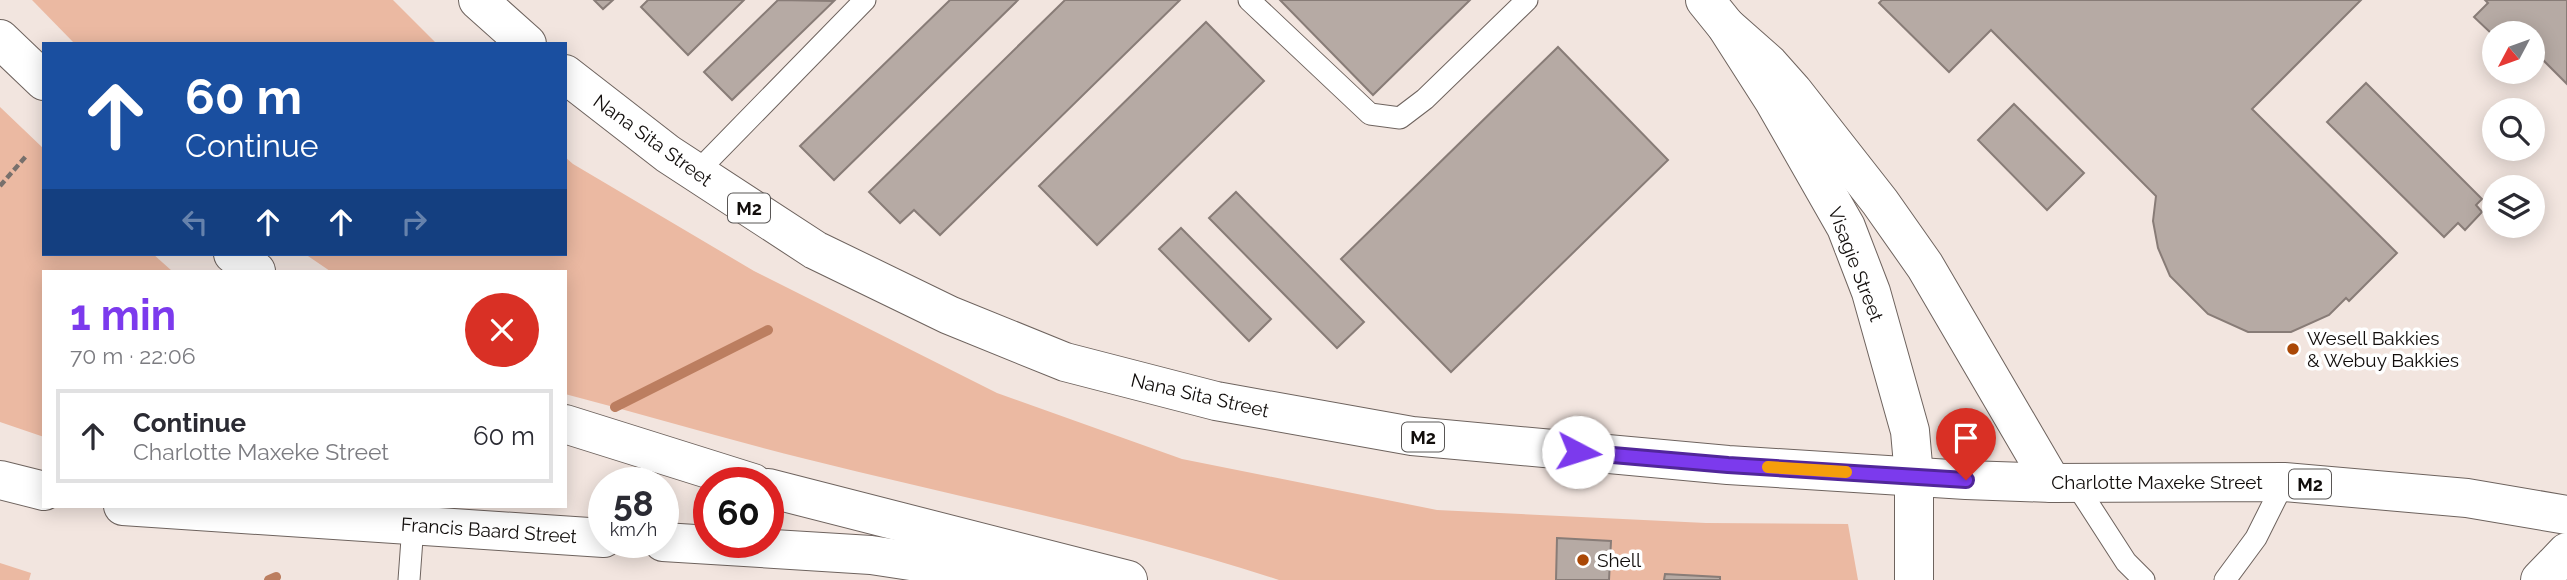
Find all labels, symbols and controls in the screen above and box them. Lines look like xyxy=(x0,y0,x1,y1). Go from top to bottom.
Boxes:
north arrow xyxy=(2482,21,2544,84)
map controls xyxy=(2482,21,2545,238)
text: 60 m xyxy=(185,68,302,125)
icon: ahead xyxy=(70,70,161,161)
street label: Nana Sita Street xyxy=(589,90,717,191)
button: search xyxy=(2482,98,2545,161)
text: Continue xyxy=(185,127,319,164)
button: layers xyxy=(2482,175,2545,238)
road number: M2 xyxy=(728,194,770,223)
icon: left xyxy=(176,203,214,241)
icon: ahead xyxy=(249,203,287,241)
icon: ahead xyxy=(322,203,360,241)
icon: right xyxy=(395,203,433,241)
street label: Visagie Street xyxy=(1824,204,1888,325)
text: 1 min xyxy=(70,291,176,340)
button: close xyxy=(465,293,539,367)
place label: Wesell Bakkies & Webuy Bakkies xyxy=(2307,327,2459,371)
marker: Wesell Bakkies & Webuy Bakkies xyxy=(2285,341,2301,357)
text: 70 m · 22:06 xyxy=(70,342,196,369)
street label: Nana Sita Street xyxy=(1129,368,1272,422)
text: Continue xyxy=(133,408,246,438)
pin xyxy=(1936,408,1996,480)
position arrow xyxy=(1541,415,1615,489)
icon: ahead xyxy=(74,417,112,455)
icon: arrive xyxy=(1947,419,1985,457)
text: 60 m xyxy=(473,421,535,451)
road number: M2 xyxy=(1402,422,1444,452)
text: Charlotte Maxeke Street xyxy=(133,438,389,465)
speed limit sign: 60 xyxy=(693,467,784,558)
road number: M2 xyxy=(2289,470,2331,498)
street label: Charlotte Maxeke Street xyxy=(2051,471,2263,493)
text: 58 xyxy=(613,483,654,524)
street label: Francis Baard Street xyxy=(400,513,578,547)
text: km/h xyxy=(610,519,657,540)
place label: Shell xyxy=(1597,549,1642,571)
marker: Shell xyxy=(1575,552,1591,568)

